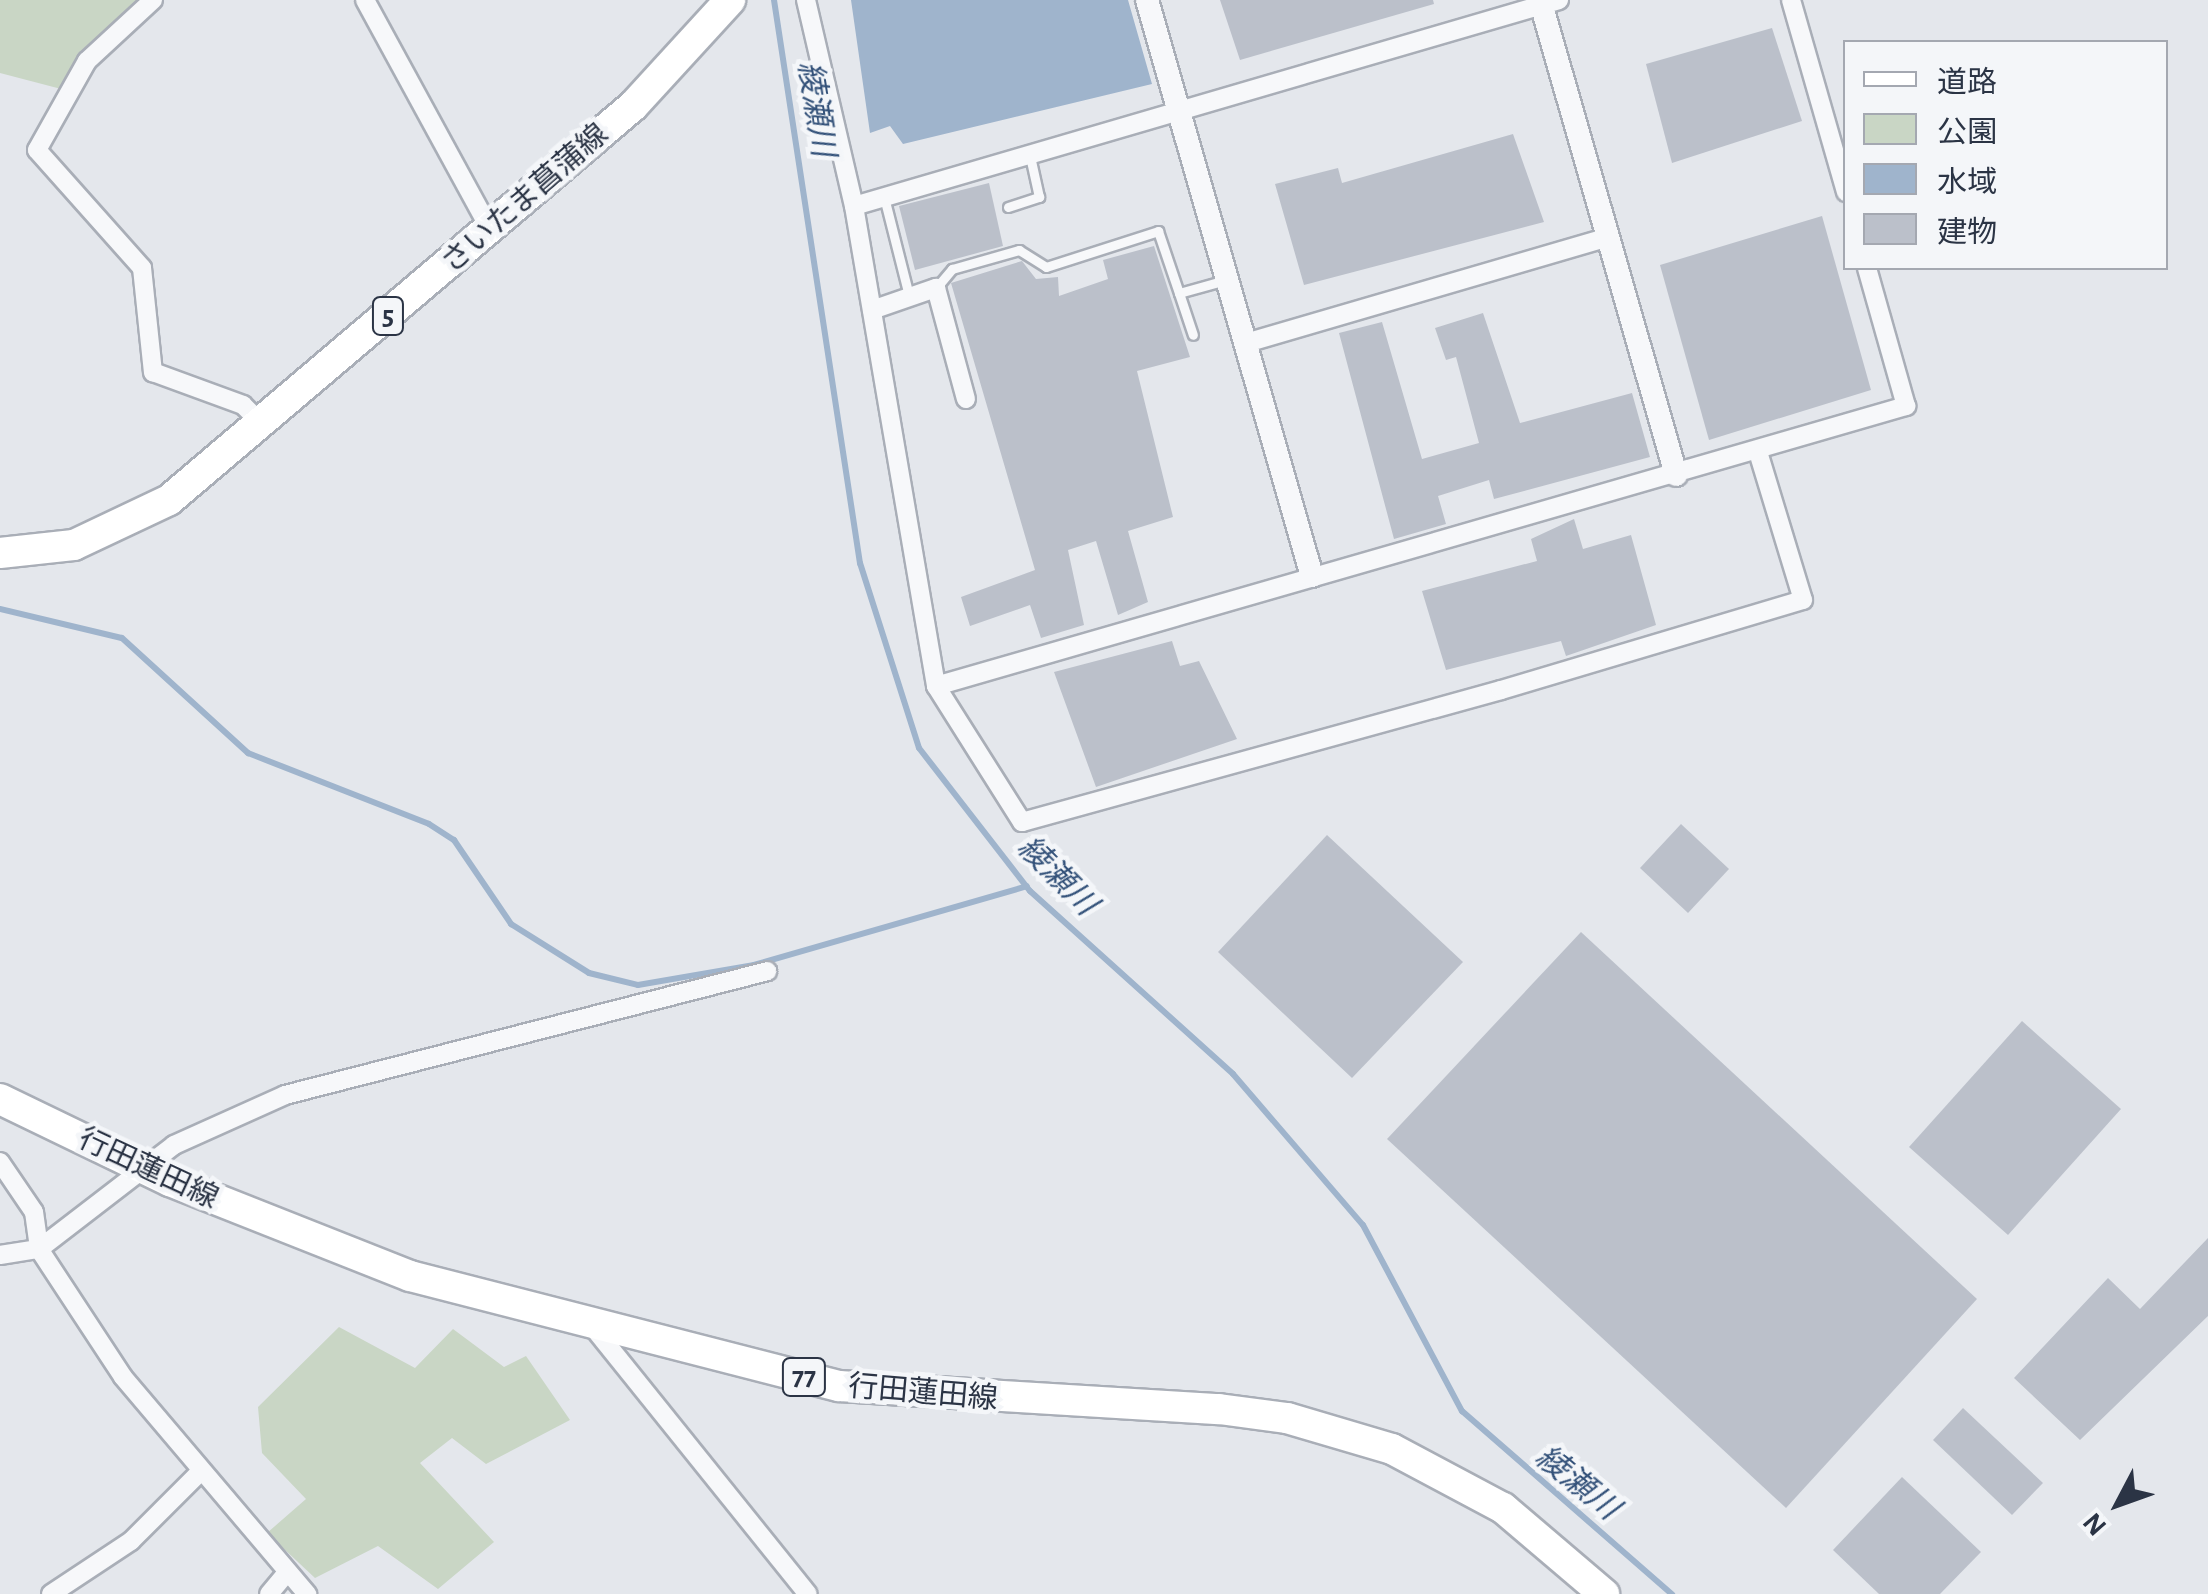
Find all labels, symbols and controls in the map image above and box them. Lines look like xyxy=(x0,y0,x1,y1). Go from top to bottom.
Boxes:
legend xyxy=(1843,40,2168,270)
water label: 綾瀬川 xyxy=(790,59,842,159)
text: 道路 xyxy=(1937,68,1997,98)
street label: さいたま菖蒲線 xyxy=(434,117,616,281)
text: 公園 xyxy=(1937,118,1997,148)
text: 水域 xyxy=(1937,168,1997,198)
text: 建物 xyxy=(1937,218,1997,248)
road number: 5 xyxy=(370,293,406,339)
water label: 綾瀬川 xyxy=(1009,828,1105,924)
street label: 行田蓮田線 xyxy=(72,1121,224,1217)
road number: 77 xyxy=(782,1354,826,1400)
street label: 行田蓮田線 xyxy=(847,1369,999,1417)
water label: 綾瀬川 xyxy=(1528,1438,1626,1528)
north arrow xyxy=(2068,1454,2168,1554)
text: N xyxy=(2078,1507,2112,1540)

